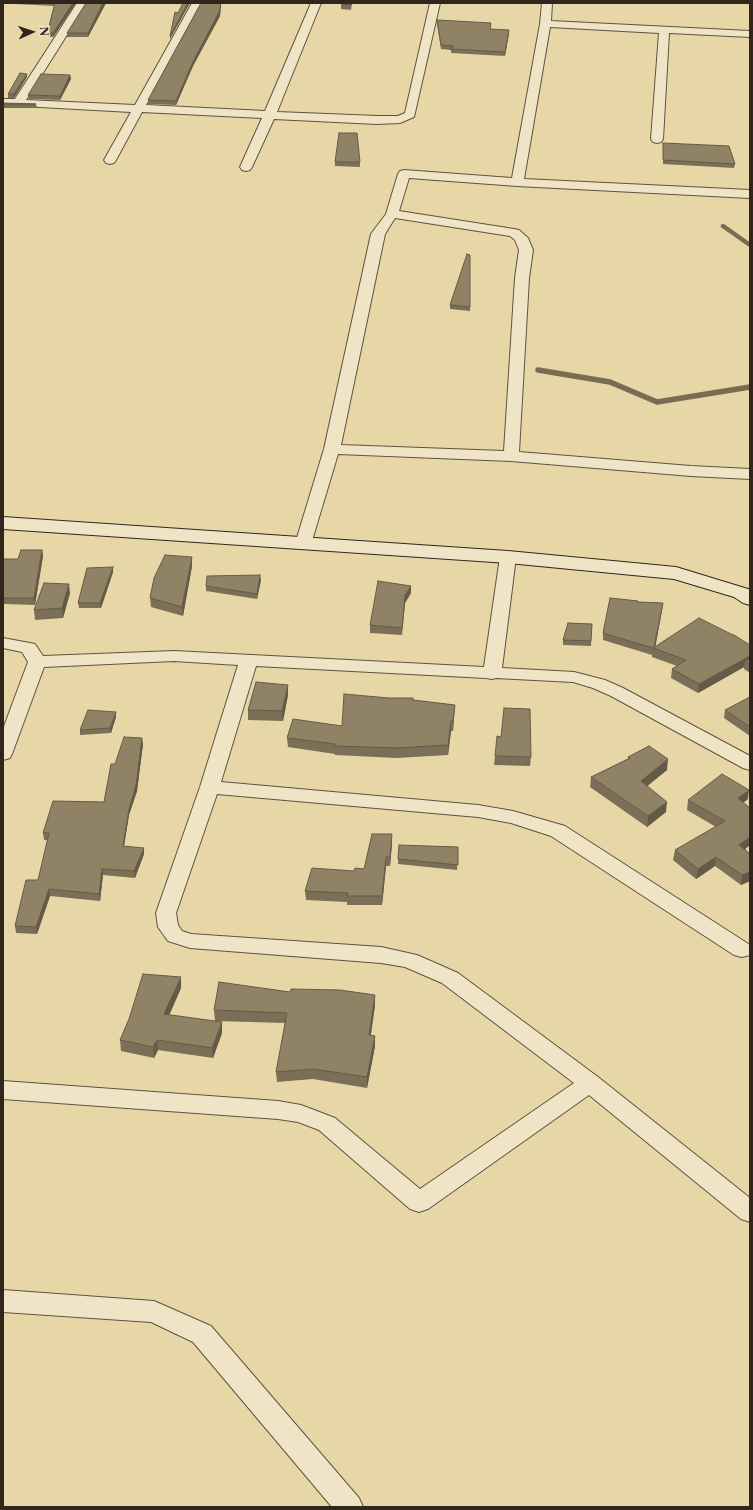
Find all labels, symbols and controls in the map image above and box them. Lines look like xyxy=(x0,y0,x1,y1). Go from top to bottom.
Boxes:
north arrow xyxy=(12,12,52,52)
text: N xyxy=(37,26,51,37)

